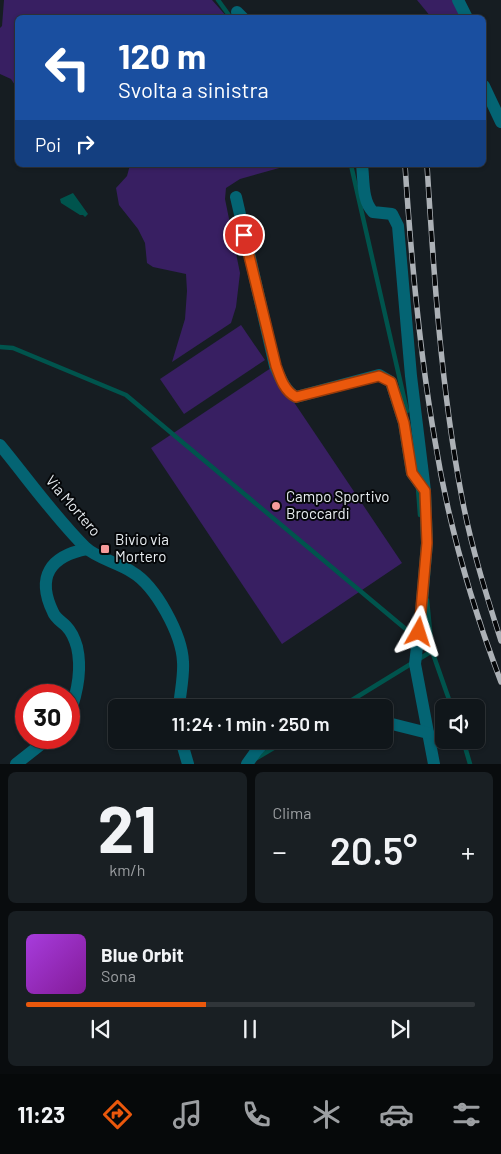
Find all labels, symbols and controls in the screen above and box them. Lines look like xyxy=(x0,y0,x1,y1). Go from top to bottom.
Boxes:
text: 120 m xyxy=(118,34,206,76)
icon: left xyxy=(35,35,100,100)
text: Svolta a sinistra xyxy=(118,76,269,102)
icon: right xyxy=(71,130,99,158)
text: Poi xyxy=(35,133,61,156)
pin xyxy=(223,214,265,256)
icon: arrive xyxy=(230,221,258,249)
street label: Via Mortero xyxy=(42,471,105,539)
place label: Campo Sportivo Broccardi xyxy=(286,487,390,522)
marker: Campo Sportivo Broccardi xyxy=(270,500,282,512)
place label: Bivio via Mortero xyxy=(115,530,169,565)
marker: Bivio via Mortero xyxy=(99,543,111,555)
position arrow xyxy=(392,605,444,657)
speed limit sign: 30 xyxy=(15,684,80,749)
map controls xyxy=(435,699,485,749)
button: sound xyxy=(435,699,485,749)
text: 11:24 · 1 min · 250 m xyxy=(172,712,329,735)
text: 21 xyxy=(98,788,157,866)
text: Clima xyxy=(273,803,311,822)
text: 20.5° xyxy=(330,827,417,873)
text: − xyxy=(273,834,287,868)
text: + xyxy=(461,834,475,868)
text: km/h xyxy=(109,860,145,879)
text: Blue Orbit xyxy=(101,943,184,966)
text: Sona xyxy=(101,966,136,985)
icon: previous xyxy=(87,1015,115,1043)
icon: pause xyxy=(236,1015,264,1043)
icon: next xyxy=(386,1015,414,1043)
icon: directions xyxy=(100,1097,135,1132)
icon: music xyxy=(170,1097,205,1132)
icon: phone xyxy=(239,1097,274,1132)
icon: climate xyxy=(309,1097,344,1132)
icon: car xyxy=(379,1097,414,1132)
icon: filters xyxy=(449,1097,484,1132)
text: 11:23 xyxy=(17,1101,65,1127)

